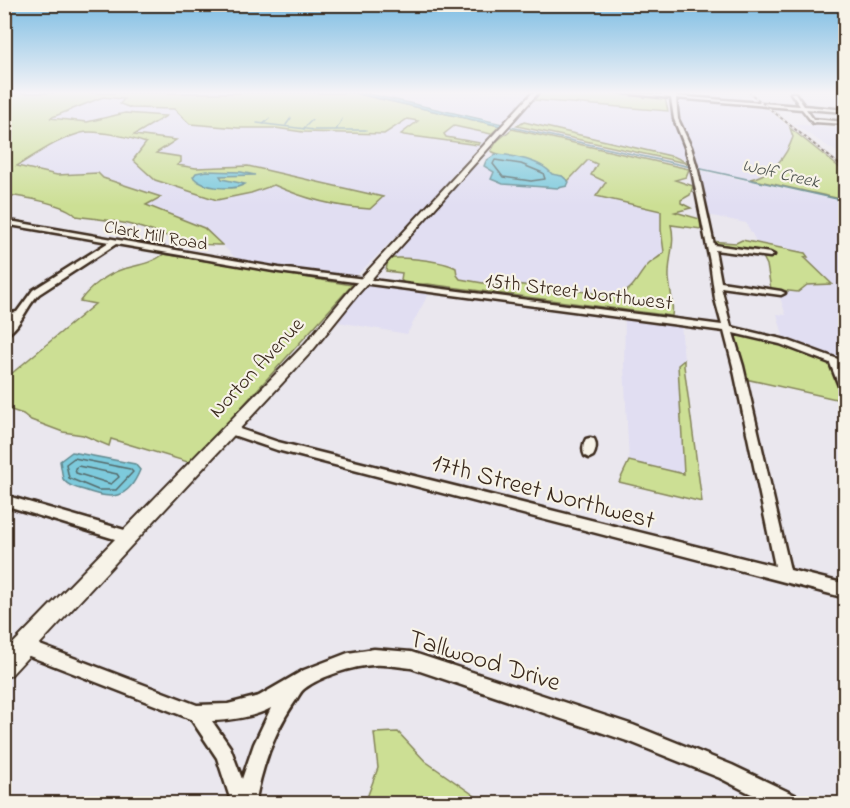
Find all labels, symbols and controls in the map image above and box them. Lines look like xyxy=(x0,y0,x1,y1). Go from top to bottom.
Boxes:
water label: Wolf Creek xyxy=(740,153,823,197)
street label: Clark Mill Road xyxy=(102,215,209,259)
street label: 15th Street Northwest xyxy=(483,267,674,319)
street label: Norton Avenue xyxy=(203,311,312,425)
street label: 17th Street Northwest xyxy=(427,445,659,541)
street label: Tallwood Drive xyxy=(404,621,565,703)

